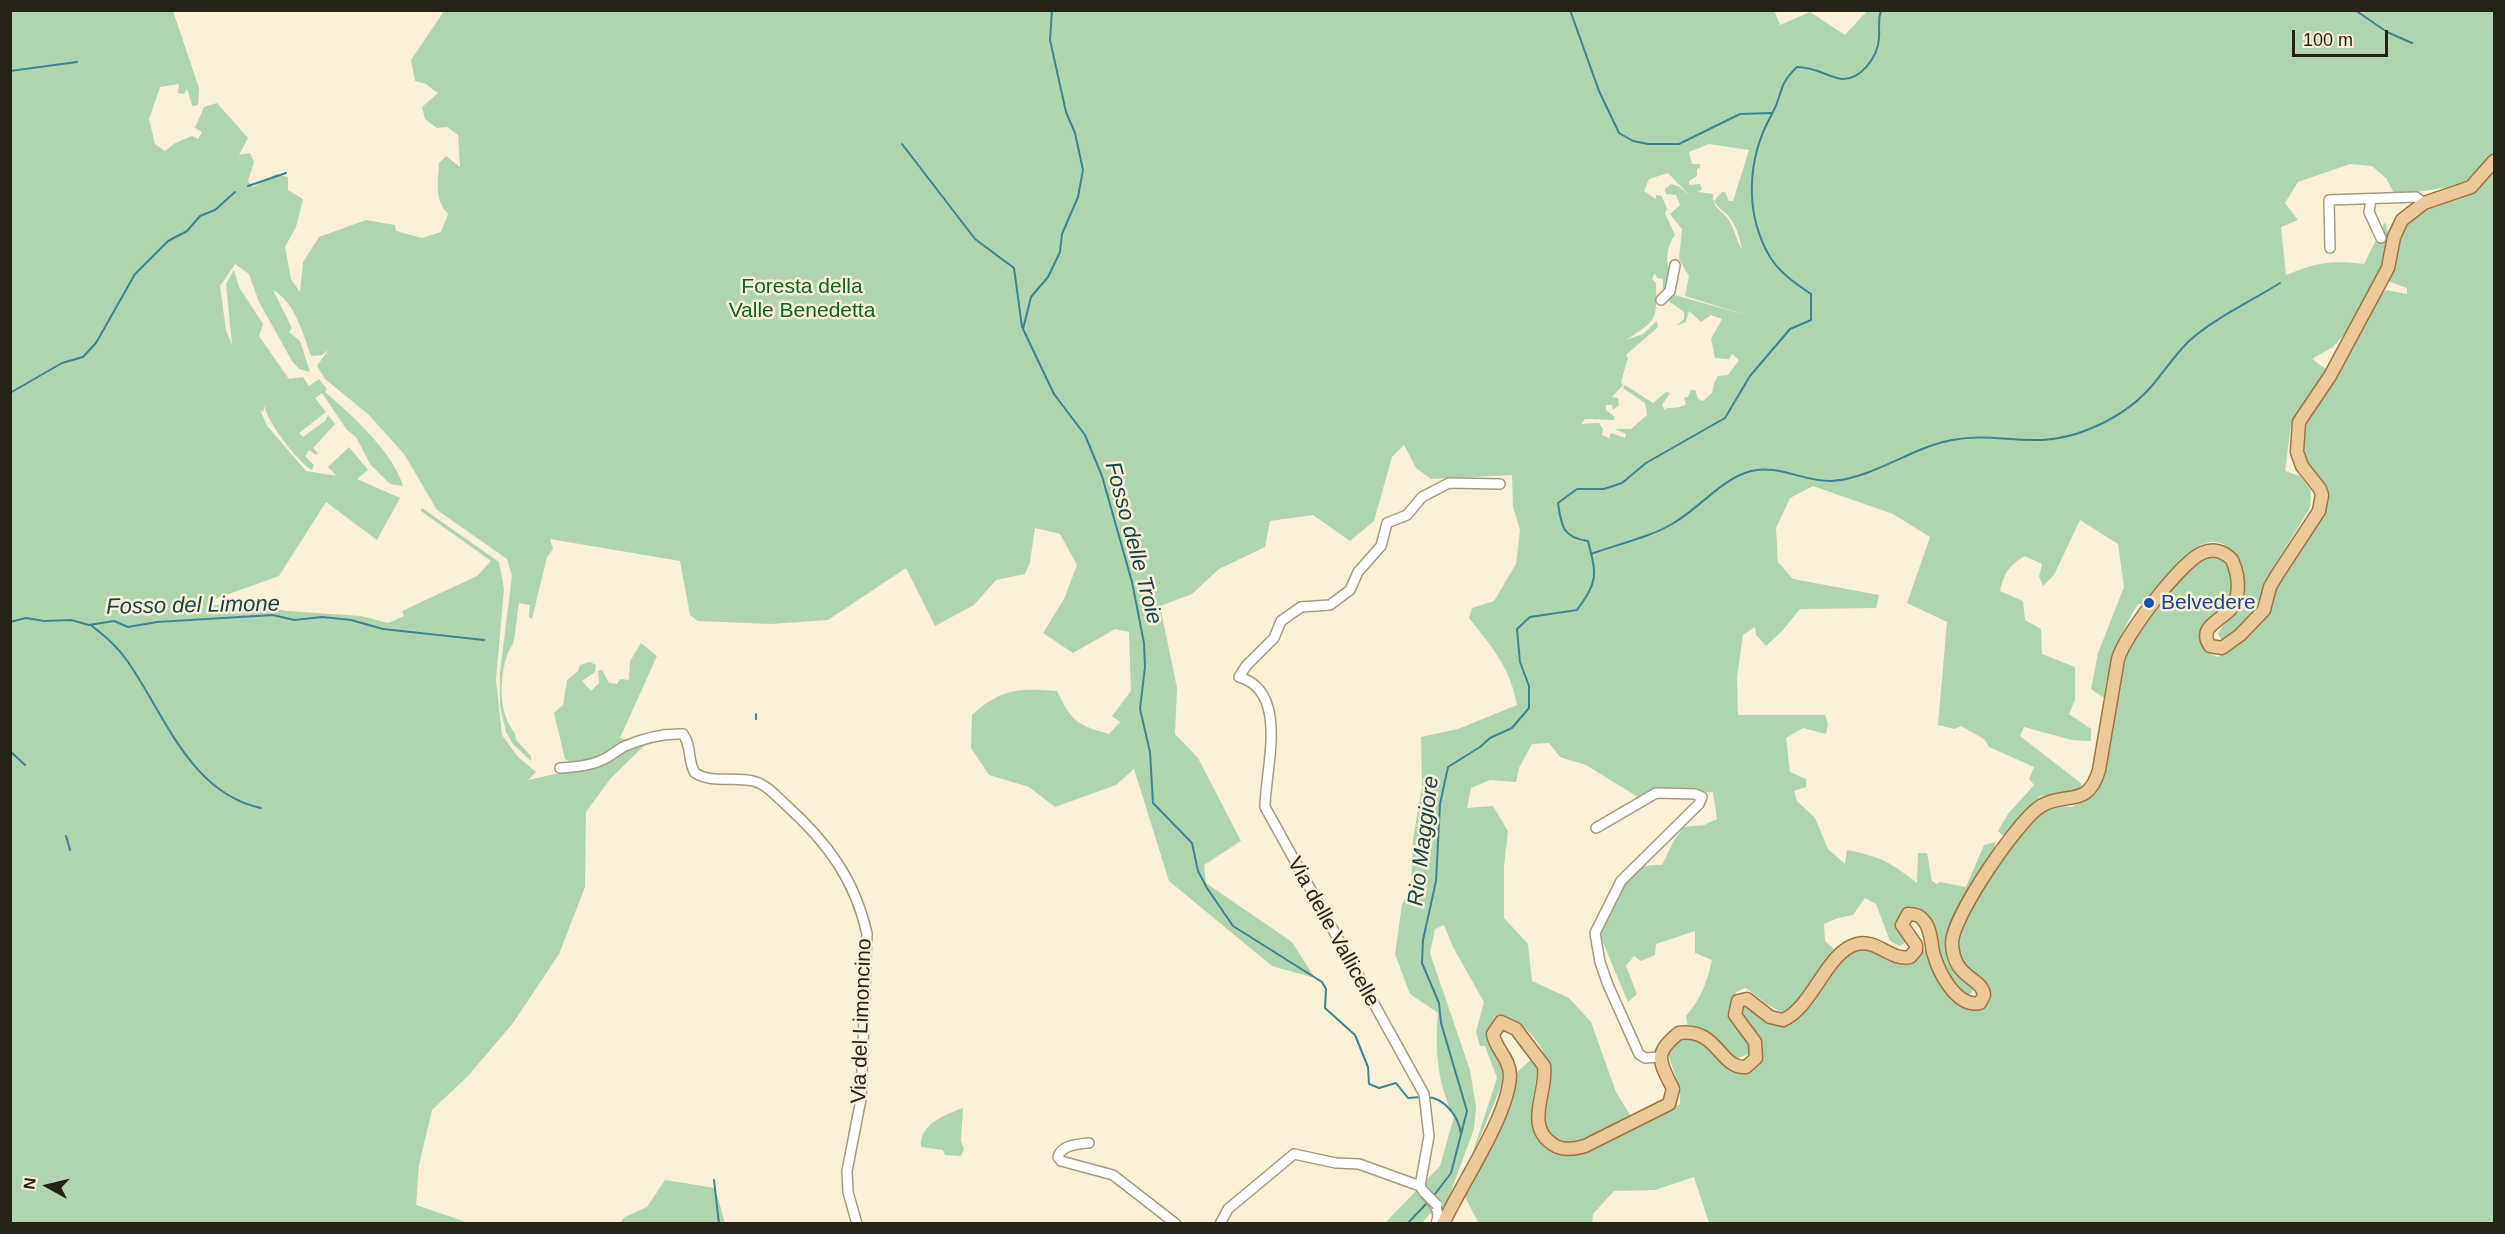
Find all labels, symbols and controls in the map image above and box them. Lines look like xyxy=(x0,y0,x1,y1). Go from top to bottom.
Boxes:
scale bar xyxy=(2295,18,2391,56)
text: 100 m xyxy=(2303,30,2353,50)
park label: Foresta della Valle Benedetta xyxy=(729,274,875,324)
water label: Fosso delle Troie xyxy=(1099,459,1167,627)
place label: Belvedere xyxy=(2161,590,2256,616)
water label: Fosso del Limone xyxy=(106,591,280,621)
marker: Belvedere xyxy=(2142,596,2156,610)
water label: Rio Maggiore xyxy=(1403,774,1445,908)
street label: Via delle Vallicelle xyxy=(1281,853,1385,1011)
street label: Via del Limoncino xyxy=(847,938,877,1104)
north arrow xyxy=(18,1156,78,1216)
text: N xyxy=(20,1177,39,1190)

